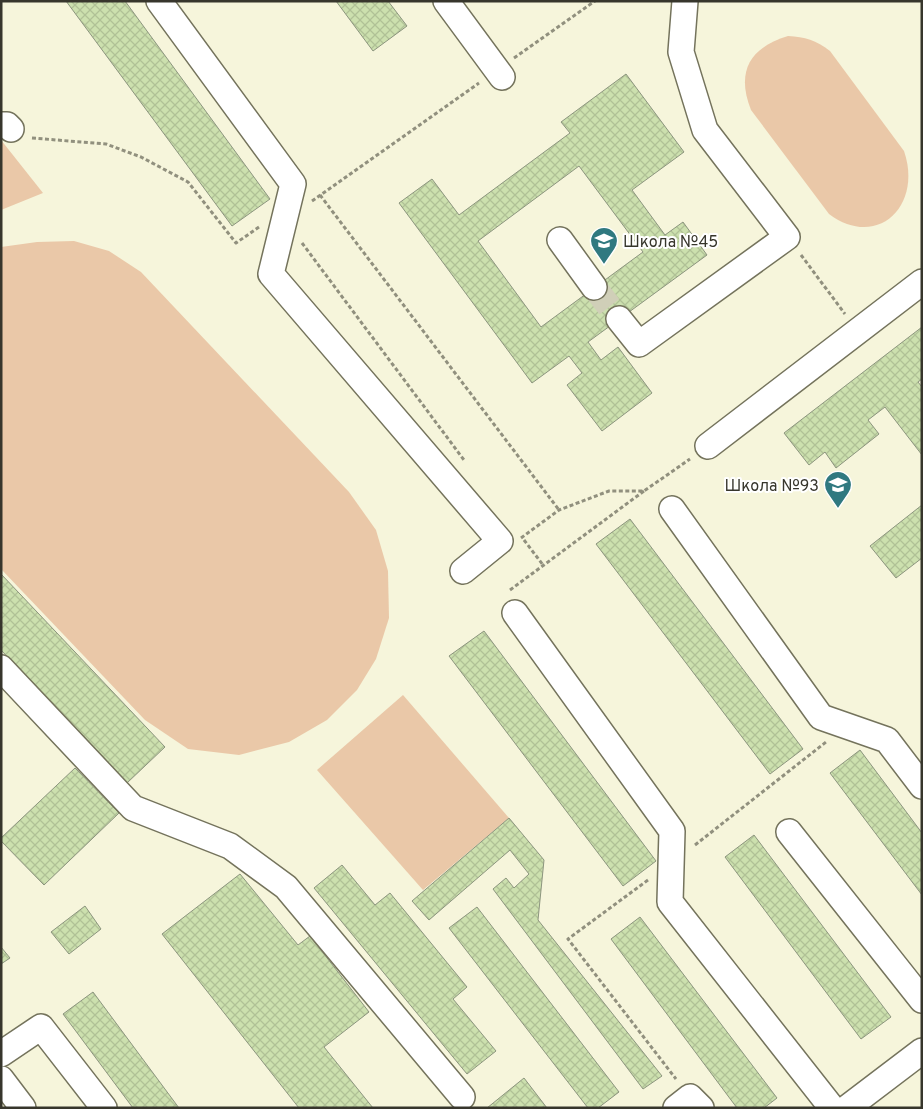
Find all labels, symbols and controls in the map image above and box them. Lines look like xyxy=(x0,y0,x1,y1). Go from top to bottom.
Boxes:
school or university icon: Школа №45 xyxy=(589,226,619,265)
place label: Школа №45 xyxy=(623,233,718,253)
school or university icon: Школа №93 xyxy=(823,470,853,509)
place label: Школа №93 xyxy=(724,477,819,497)

